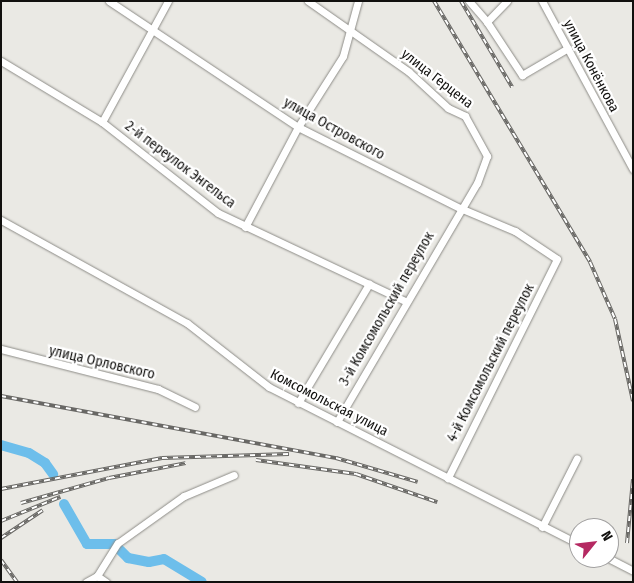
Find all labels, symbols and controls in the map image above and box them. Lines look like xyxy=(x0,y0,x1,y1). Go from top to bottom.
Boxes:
street label: улица Конёнкова xyxy=(560,17,622,115)
street label: улица Герцена xyxy=(398,46,476,112)
street label: улица Островского xyxy=(281,94,387,164)
street label: 2-й переулок Энгельса xyxy=(122,118,238,212)
street label: 3-й Комсомольский переулок xyxy=(336,229,438,389)
street label: 4-й Комсомольский переулок xyxy=(444,281,538,445)
street label: улица Орловского xyxy=(47,343,157,383)
street label: Комсомольская улица xyxy=(267,366,391,440)
north arrow xyxy=(569,518,619,568)
text: N xyxy=(597,528,616,544)

